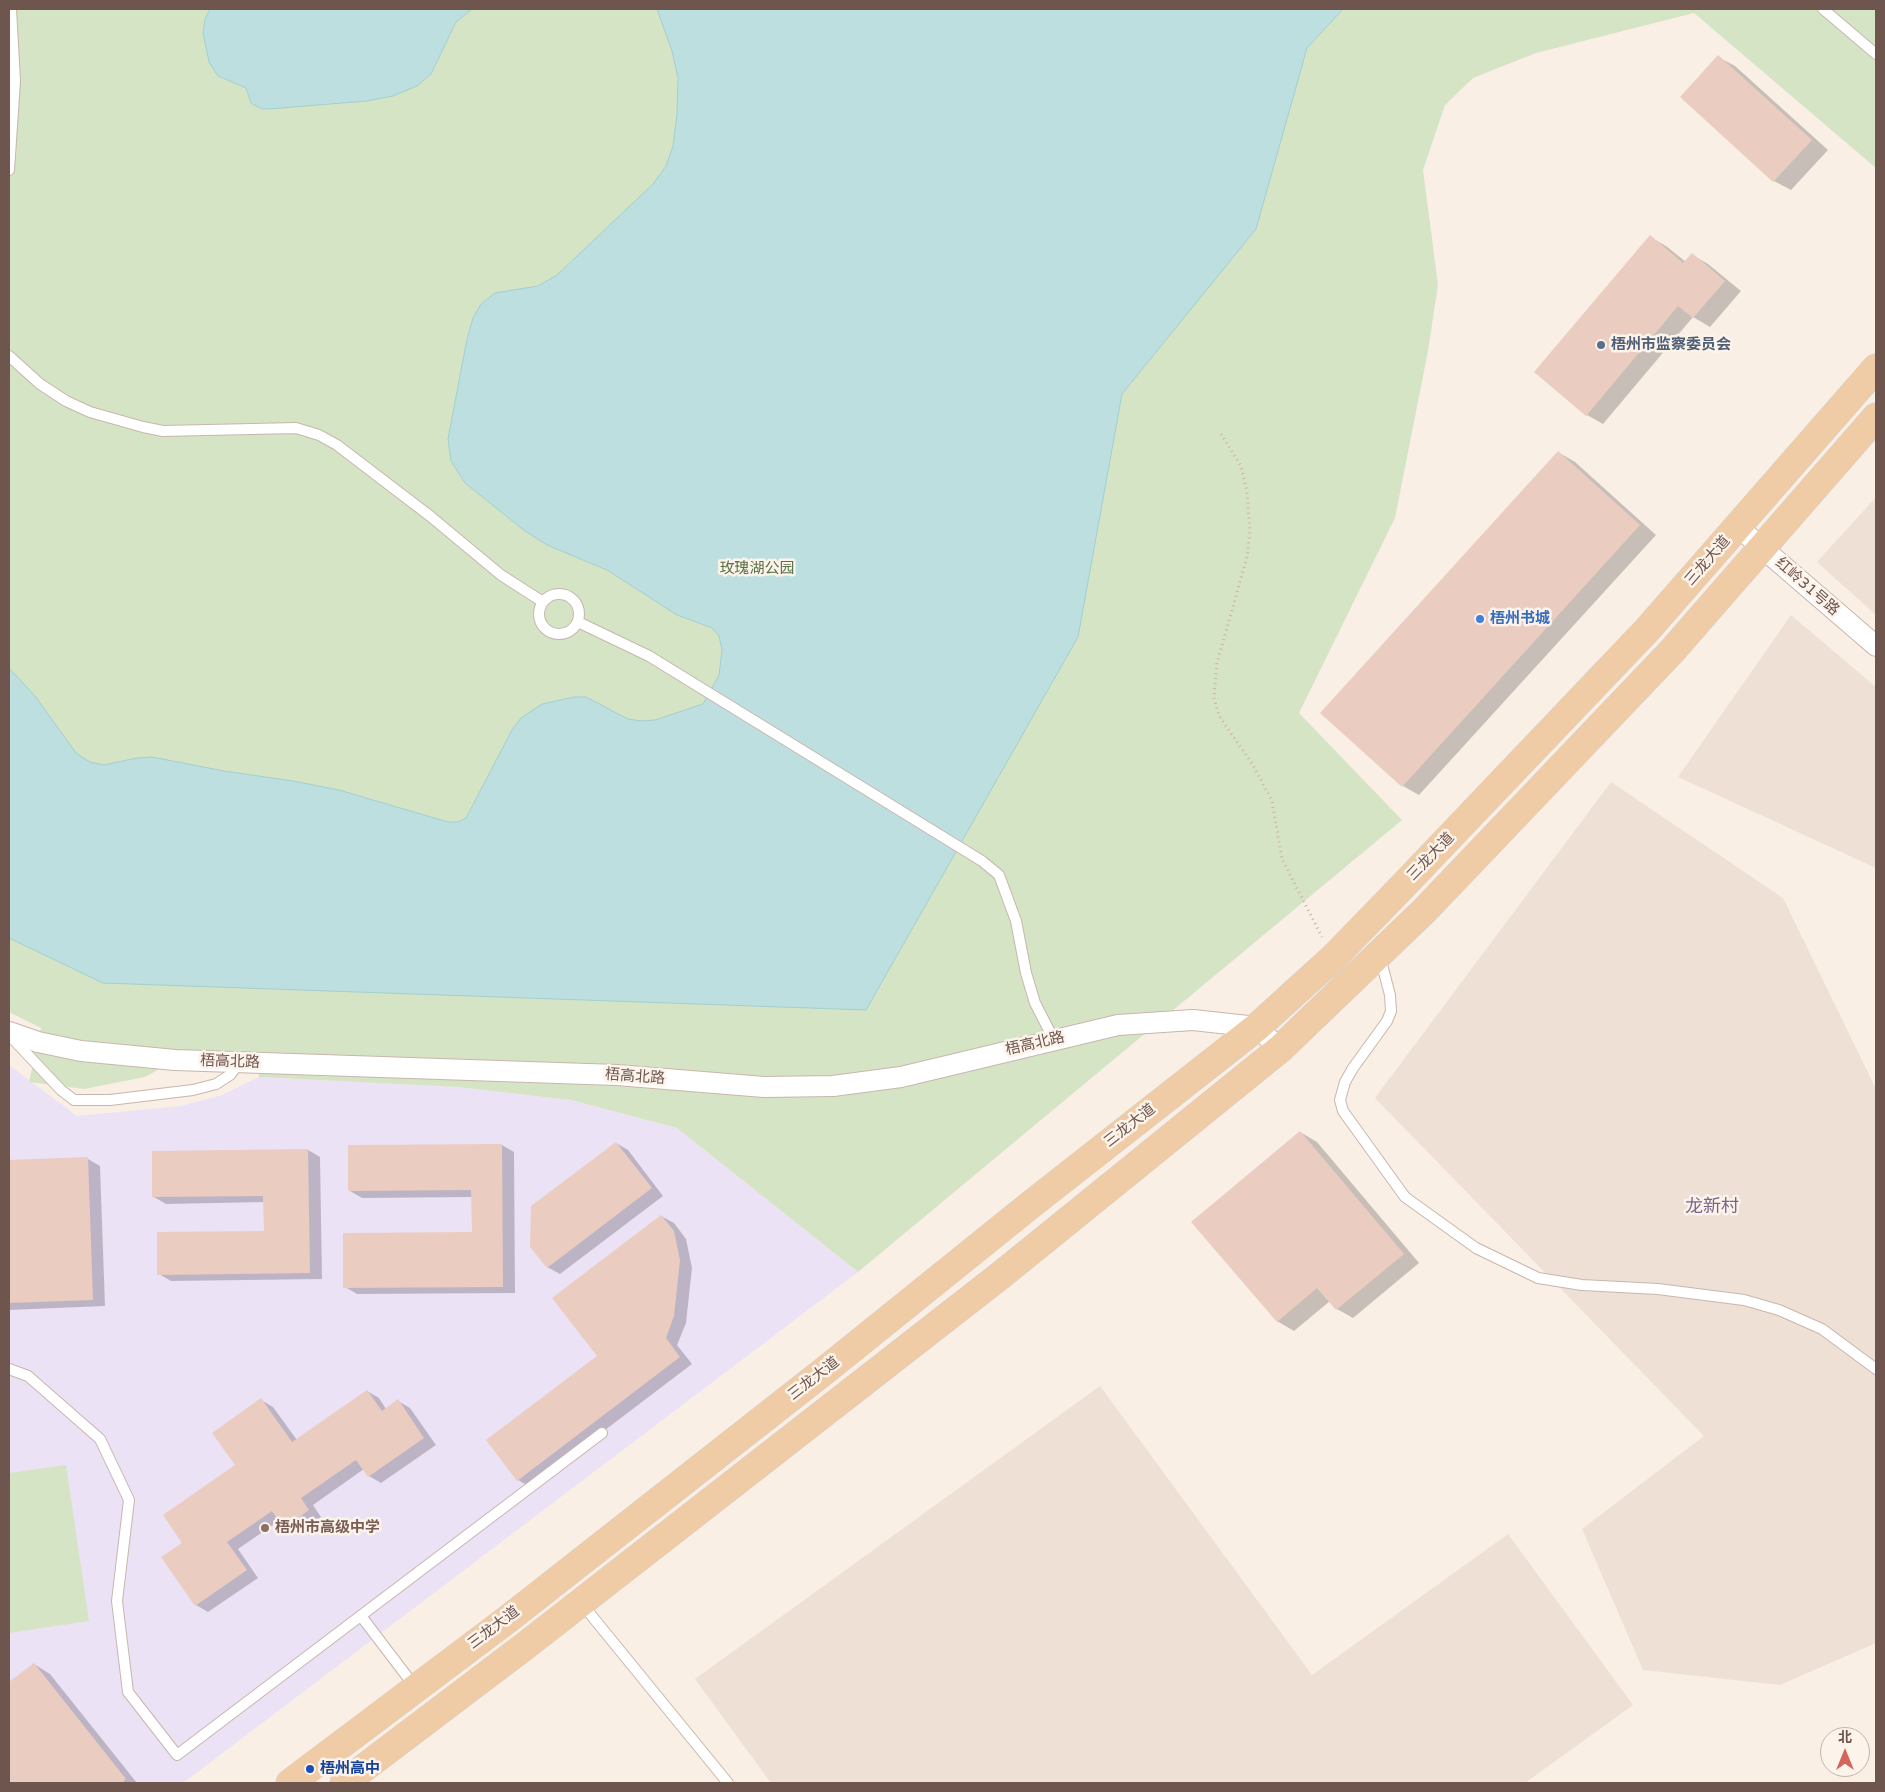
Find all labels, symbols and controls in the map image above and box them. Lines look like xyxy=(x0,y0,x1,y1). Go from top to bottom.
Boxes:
place label: 梧州市监察委员会 xyxy=(1611,336,1731,354)
marker: 梧州市监察委员会 xyxy=(1595,339,1607,351)
street label: 三龙大道 xyxy=(1682,532,1734,590)
street label: 红岭31号路 xyxy=(1771,554,1843,620)
park label: 玫瑰湖公园 xyxy=(720,560,794,578)
place label: 梧州书城 xyxy=(1490,610,1550,628)
marker: 梧州书城 xyxy=(1474,613,1486,625)
street label: 三龙大道 xyxy=(1404,829,1458,885)
street label: 梧高北路 xyxy=(1004,1028,1066,1060)
street label: 梧高北路 xyxy=(200,1052,260,1072)
street label: 梧高北路 xyxy=(604,1066,666,1088)
street label: 三龙大道 xyxy=(1101,1100,1159,1152)
district label: 龙新村 xyxy=(1685,1196,1739,1218)
street label: 三龙大道 xyxy=(785,1353,843,1405)
place label: 梧州市高级中学 xyxy=(275,1519,380,1537)
marker: 梧州市高级中学 xyxy=(259,1522,271,1534)
street label: 三龙大道 xyxy=(465,1603,523,1653)
north arrow xyxy=(1820,1727,1870,1777)
text: 北 xyxy=(1838,1729,1852,1746)
place label: 梧州高中 xyxy=(320,1760,380,1778)
marker: 梧州高中 xyxy=(304,1763,316,1775)

